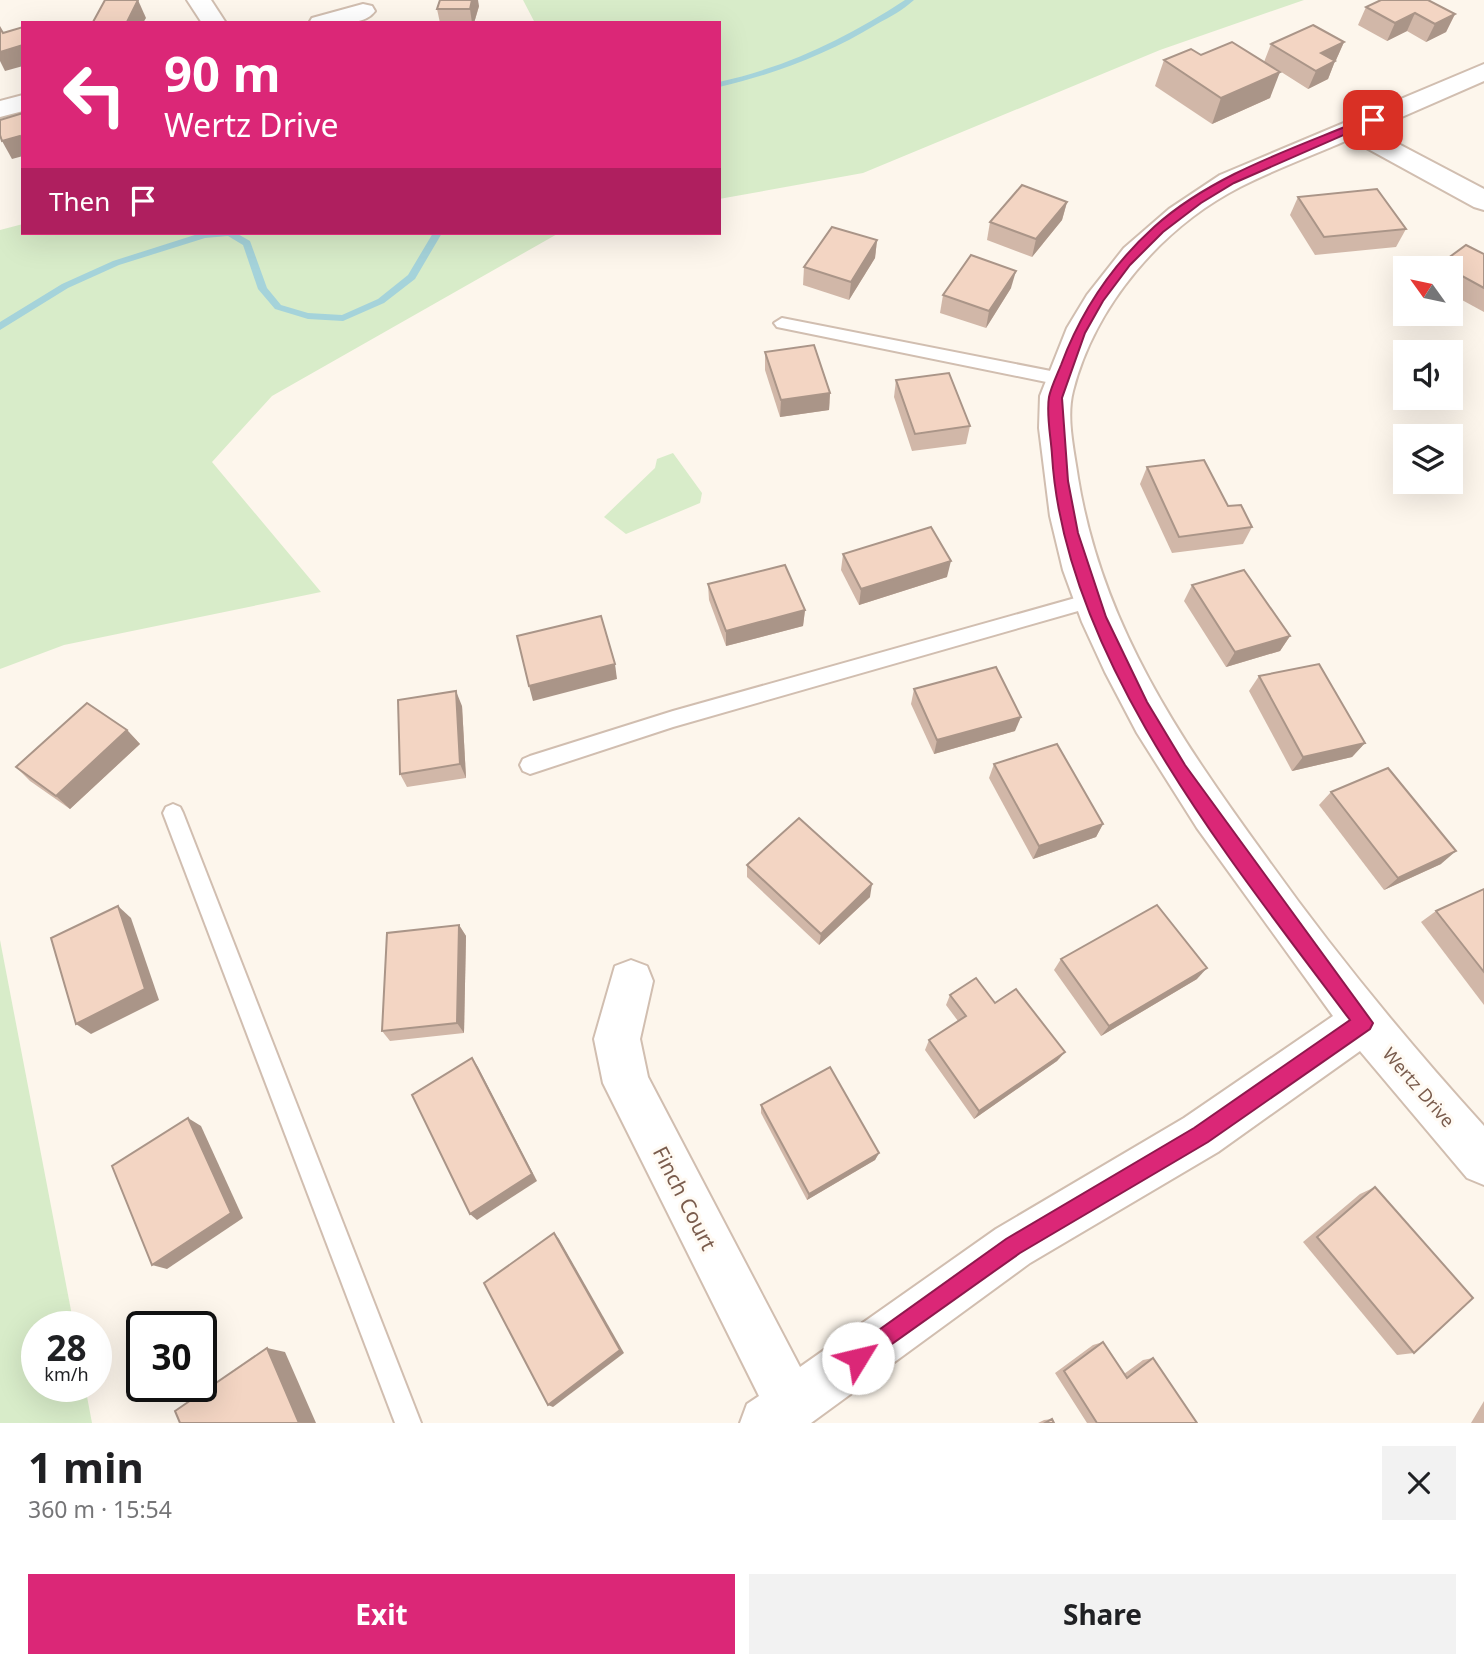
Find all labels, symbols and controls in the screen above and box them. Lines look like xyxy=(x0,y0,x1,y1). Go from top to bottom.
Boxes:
text: 90 m xyxy=(164,40,281,106)
icon: left xyxy=(49,49,140,140)
pin xyxy=(1343,90,1403,150)
icon: arrive xyxy=(1354,101,1392,139)
text: Wertz Drive xyxy=(164,103,338,146)
icon: arrive xyxy=(124,182,162,220)
text: Then xyxy=(49,183,110,219)
north arrow xyxy=(1393,256,1463,326)
map controls xyxy=(1393,256,1463,494)
button: sound xyxy=(1393,340,1463,410)
button: layers xyxy=(1393,424,1463,494)
street label: Wertz Drive xyxy=(1378,1042,1460,1132)
street label: Finch Court xyxy=(647,1141,723,1255)
speed limit sign: 30 xyxy=(126,1311,217,1402)
position arrow xyxy=(821,1321,895,1395)
text: 28 xyxy=(46,1324,87,1371)
text: km/h xyxy=(44,1362,89,1386)
text: 1 min xyxy=(28,1438,144,1495)
button: close xyxy=(1382,1446,1456,1520)
text: 360 m · 15:54 xyxy=(28,1493,172,1525)
button: Exit xyxy=(28,1574,735,1654)
button: Share xyxy=(749,1574,1456,1654)

